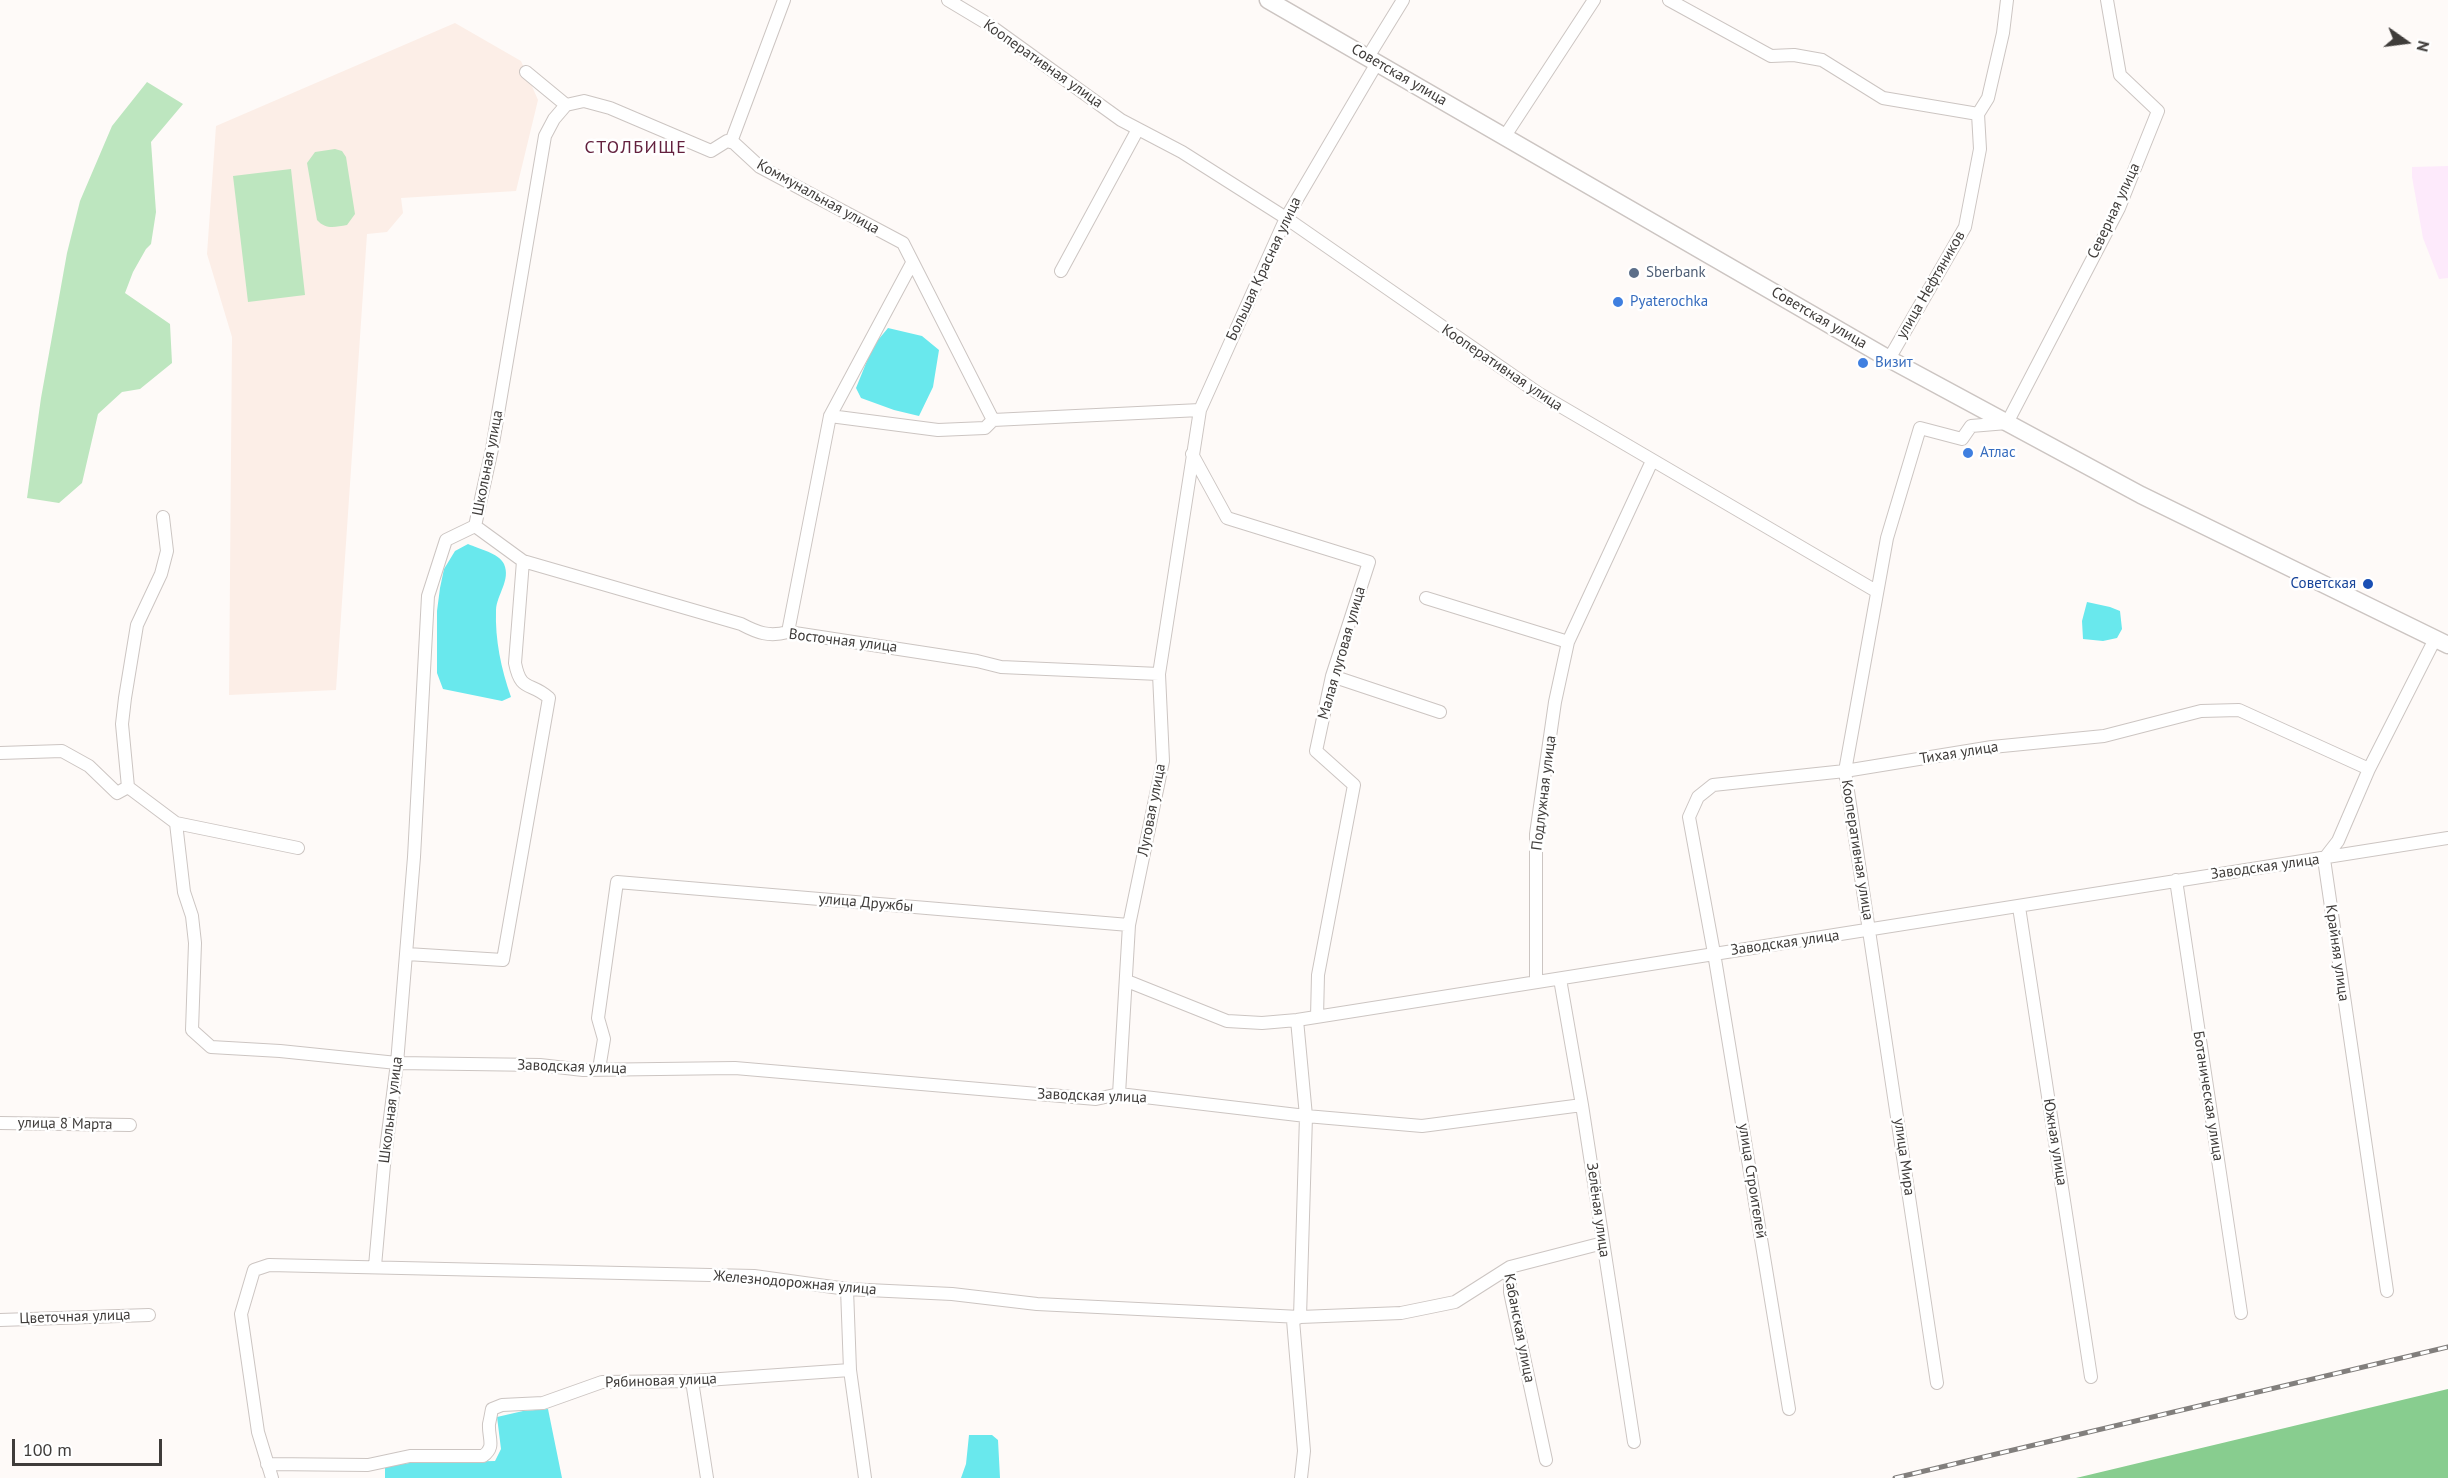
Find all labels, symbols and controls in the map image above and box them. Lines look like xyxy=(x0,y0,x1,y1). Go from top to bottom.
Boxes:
north arrow xyxy=(2376,12,2436,72)
street label: Кооперативная улица xyxy=(980,16,1106,112)
text: N xyxy=(2412,39,2434,54)
street label: Советская улица xyxy=(1348,40,1450,110)
district label: СТОЛБИЩЕ xyxy=(585,137,687,159)
street label: Коммунальная улица xyxy=(754,156,882,238)
street label: Северная улица xyxy=(2084,160,2144,262)
street label: Большая Красная улица xyxy=(1223,194,1305,344)
street label: улица Нефтяников xyxy=(1893,228,1969,342)
place label: Sberbank xyxy=(1646,264,1706,282)
marker: Sberbank xyxy=(1627,266,1641,280)
street label: Советская улица xyxy=(1768,283,1870,353)
place label: Pyaterochka xyxy=(1630,293,1708,311)
marker: Pyaterochka xyxy=(1611,295,1625,309)
street label: Кооперативная улица xyxy=(1438,321,1566,415)
place label: Визит xyxy=(1875,354,1913,372)
marker: Визит xyxy=(1856,356,1870,370)
street label: Школьная улица xyxy=(469,409,507,517)
place label: Атлас xyxy=(1980,444,2016,462)
marker: Атлас xyxy=(1961,446,1975,460)
place label: Советская xyxy=(2291,575,2356,593)
marker: Советская xyxy=(2361,577,2375,591)
street label: Малая луговая улица xyxy=(1314,584,1370,722)
street label: Восточная улица xyxy=(788,625,898,657)
street label: Подлужная улица xyxy=(1528,735,1560,851)
street label: Тихая улица xyxy=(1918,738,2000,768)
street label: Луговая улица xyxy=(1134,762,1170,858)
street label: Кооперативная улица xyxy=(1837,778,1877,922)
street label: Заводская улица xyxy=(2209,850,2321,884)
street label: улица Дружбы xyxy=(818,890,914,916)
street label: Крайняя улица xyxy=(2321,904,2353,1002)
street label: Заводская улица xyxy=(1729,926,1841,960)
street label: Ботаническая улица xyxy=(2189,1030,2227,1162)
street label: Школьная улица xyxy=(376,1056,406,1164)
street label: Заводская улица xyxy=(517,1056,627,1078)
street label: Заводская улица xyxy=(1037,1085,1147,1107)
street label: Южная улица xyxy=(2039,1097,2071,1187)
street label: улица 8 Марта xyxy=(17,1114,113,1134)
street label: улица Мира xyxy=(1890,1117,1918,1197)
street label: улица Строителей xyxy=(1734,1122,1770,1240)
street label: Зелёная улица xyxy=(1582,1162,1614,1258)
street label: Железнодорожная улица xyxy=(713,1267,877,1299)
street label: Кабанская улица xyxy=(1500,1272,1538,1384)
street label: Цветочная улица xyxy=(19,1306,131,1328)
street label: Рябиновая улица xyxy=(605,1370,717,1392)
scale bar xyxy=(15,1427,165,1465)
text: 100 m xyxy=(23,1438,72,1461)

